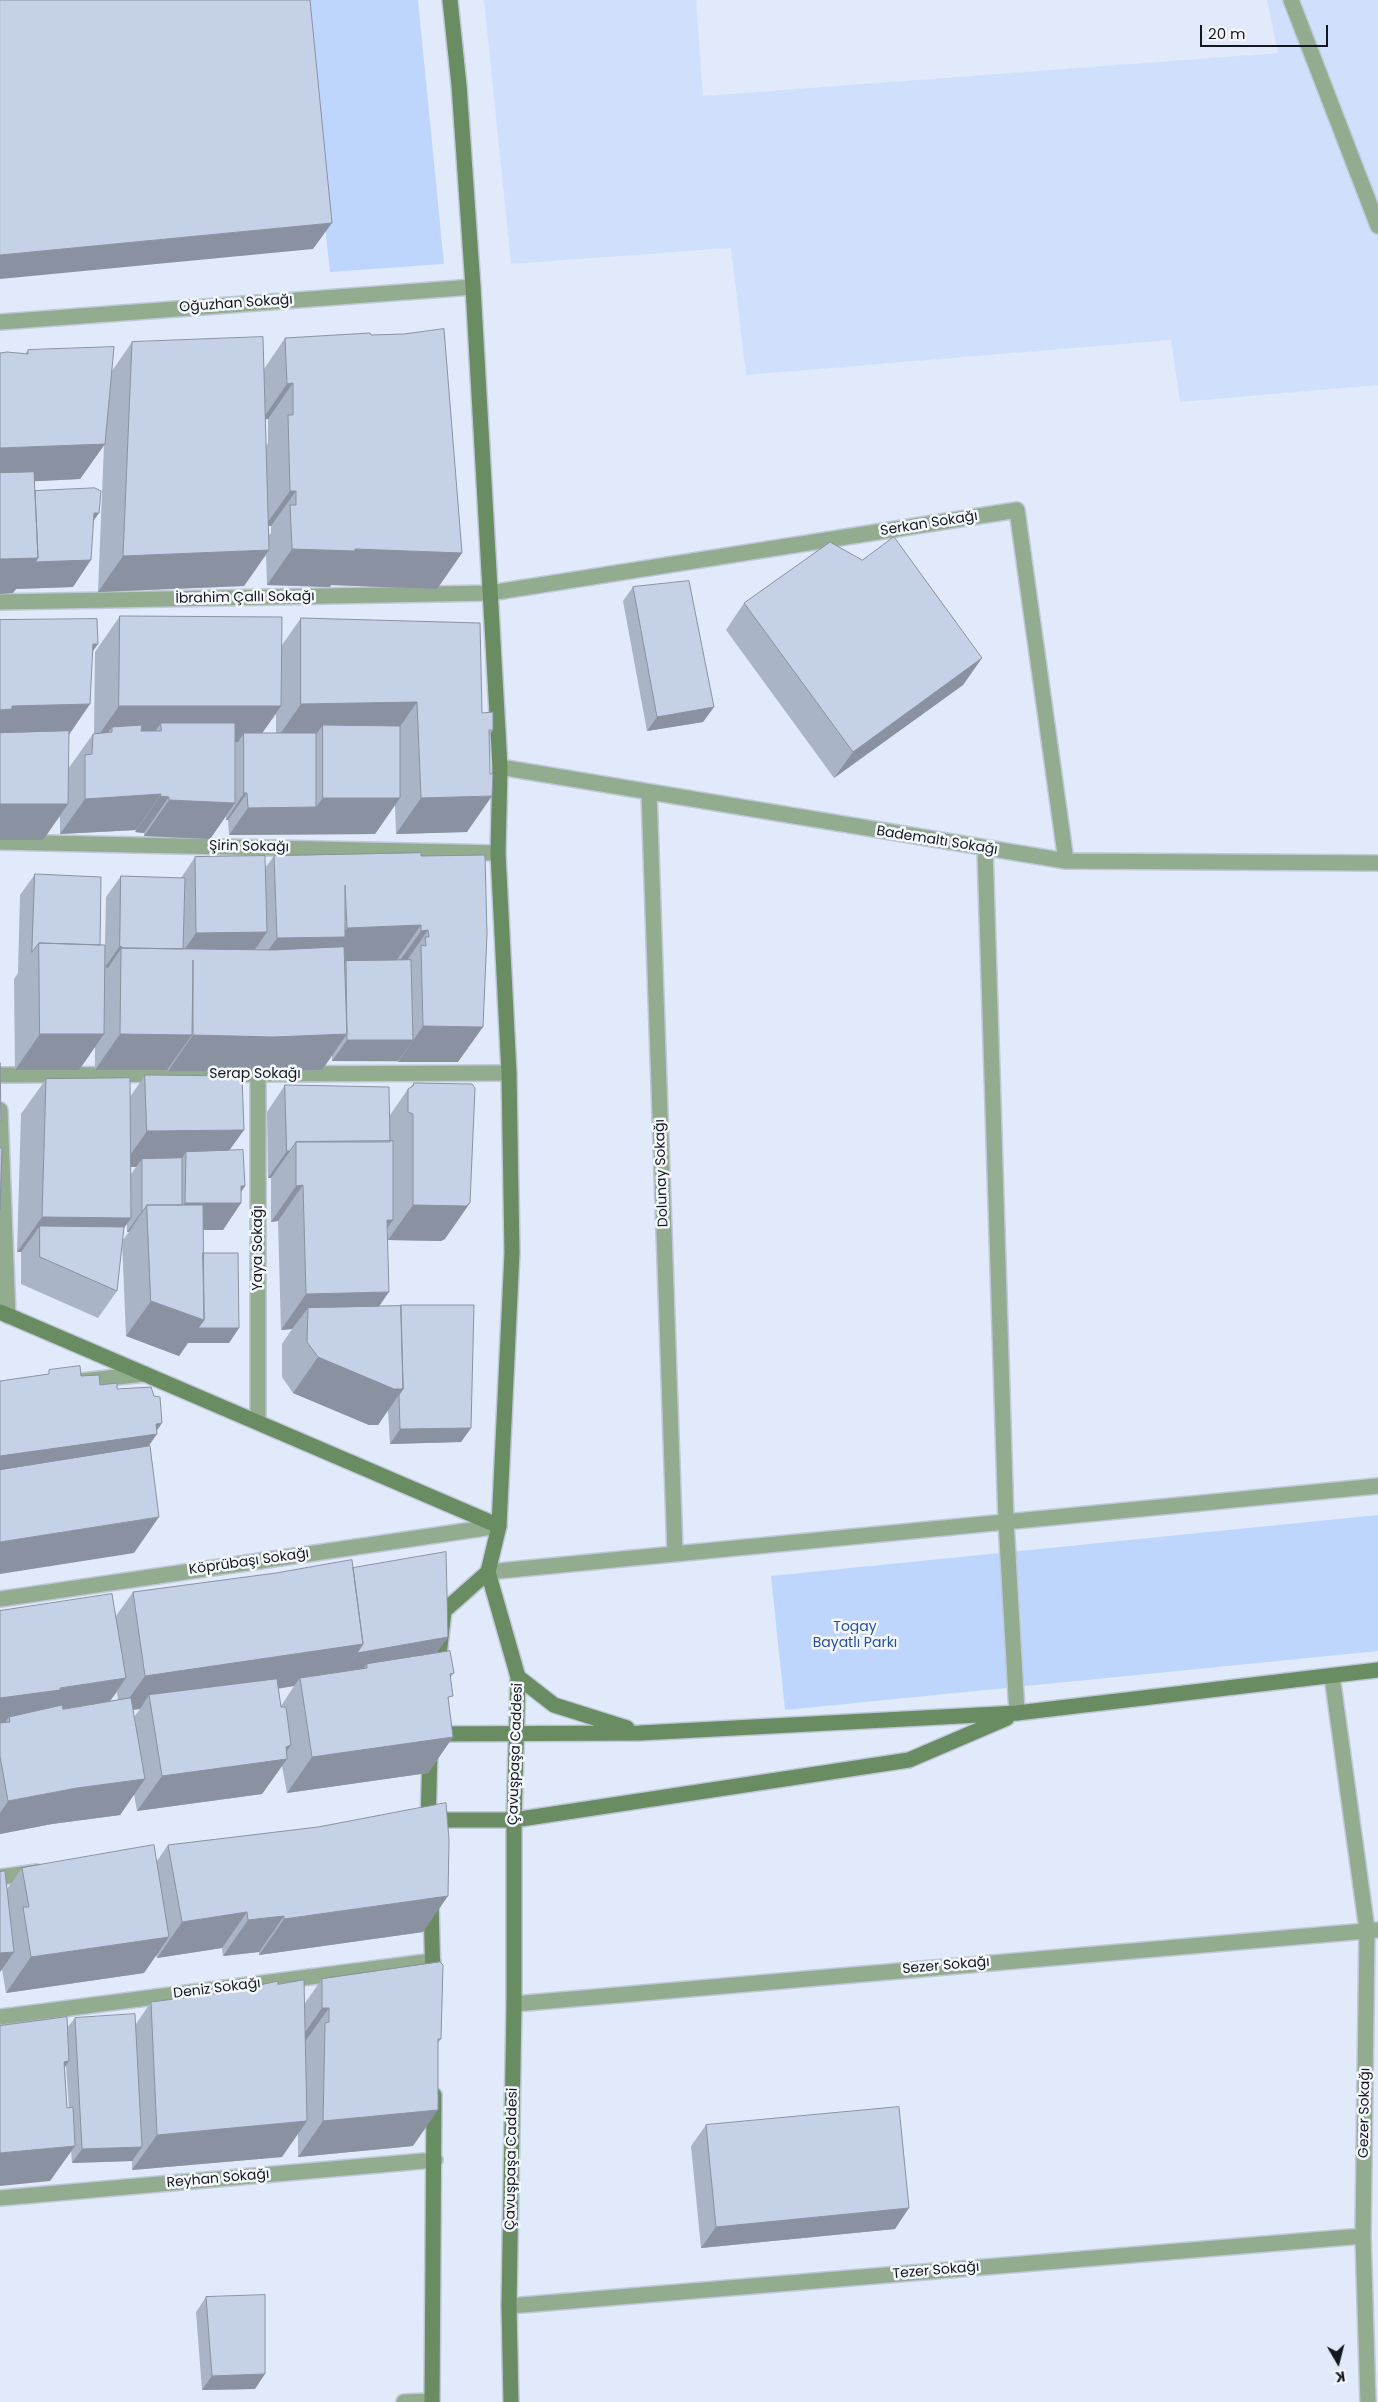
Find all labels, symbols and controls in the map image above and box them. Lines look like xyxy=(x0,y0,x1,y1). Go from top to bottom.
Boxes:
scale bar xyxy=(1203,15,1330,47)
text: 20 m xyxy=(1208,23,1246,44)
street label: Oğuzhan Sokağı xyxy=(179,292,293,316)
street label: Serkan Sokağı xyxy=(879,508,979,540)
street label: İbrahim Çallı Sokağı xyxy=(175,588,315,608)
street label: Bademaltı Sokağı xyxy=(875,823,999,859)
street label: Şirin Sokağı xyxy=(209,838,289,856)
street label: Serap Sokağı xyxy=(209,1066,301,1082)
street label: Dolunay Sokağı xyxy=(652,1119,672,1227)
street label: Yaya Sokağı xyxy=(250,1205,266,1291)
street label: Köprübaşı Sokağı xyxy=(188,1545,310,1579)
park label: Togay Bayatlı Parkı xyxy=(813,1619,897,1651)
street label: Çavuşpaşa Caddesi xyxy=(505,1683,527,1825)
street label: Sezer Sokağı xyxy=(902,1954,990,1978)
street label: Deniz Sokağı xyxy=(172,1975,262,2003)
street label: Gezer Sokağı xyxy=(1356,2068,1374,2158)
street label: Çavuşpaşa Caddesi xyxy=(502,2088,522,2230)
street label: Reyhan Sokağı xyxy=(166,2166,270,2192)
street label: Tezer Sokağı xyxy=(892,2259,980,2283)
north arrow xyxy=(1313,2337,1363,2387)
text: K xyxy=(1334,2366,1346,2387)

